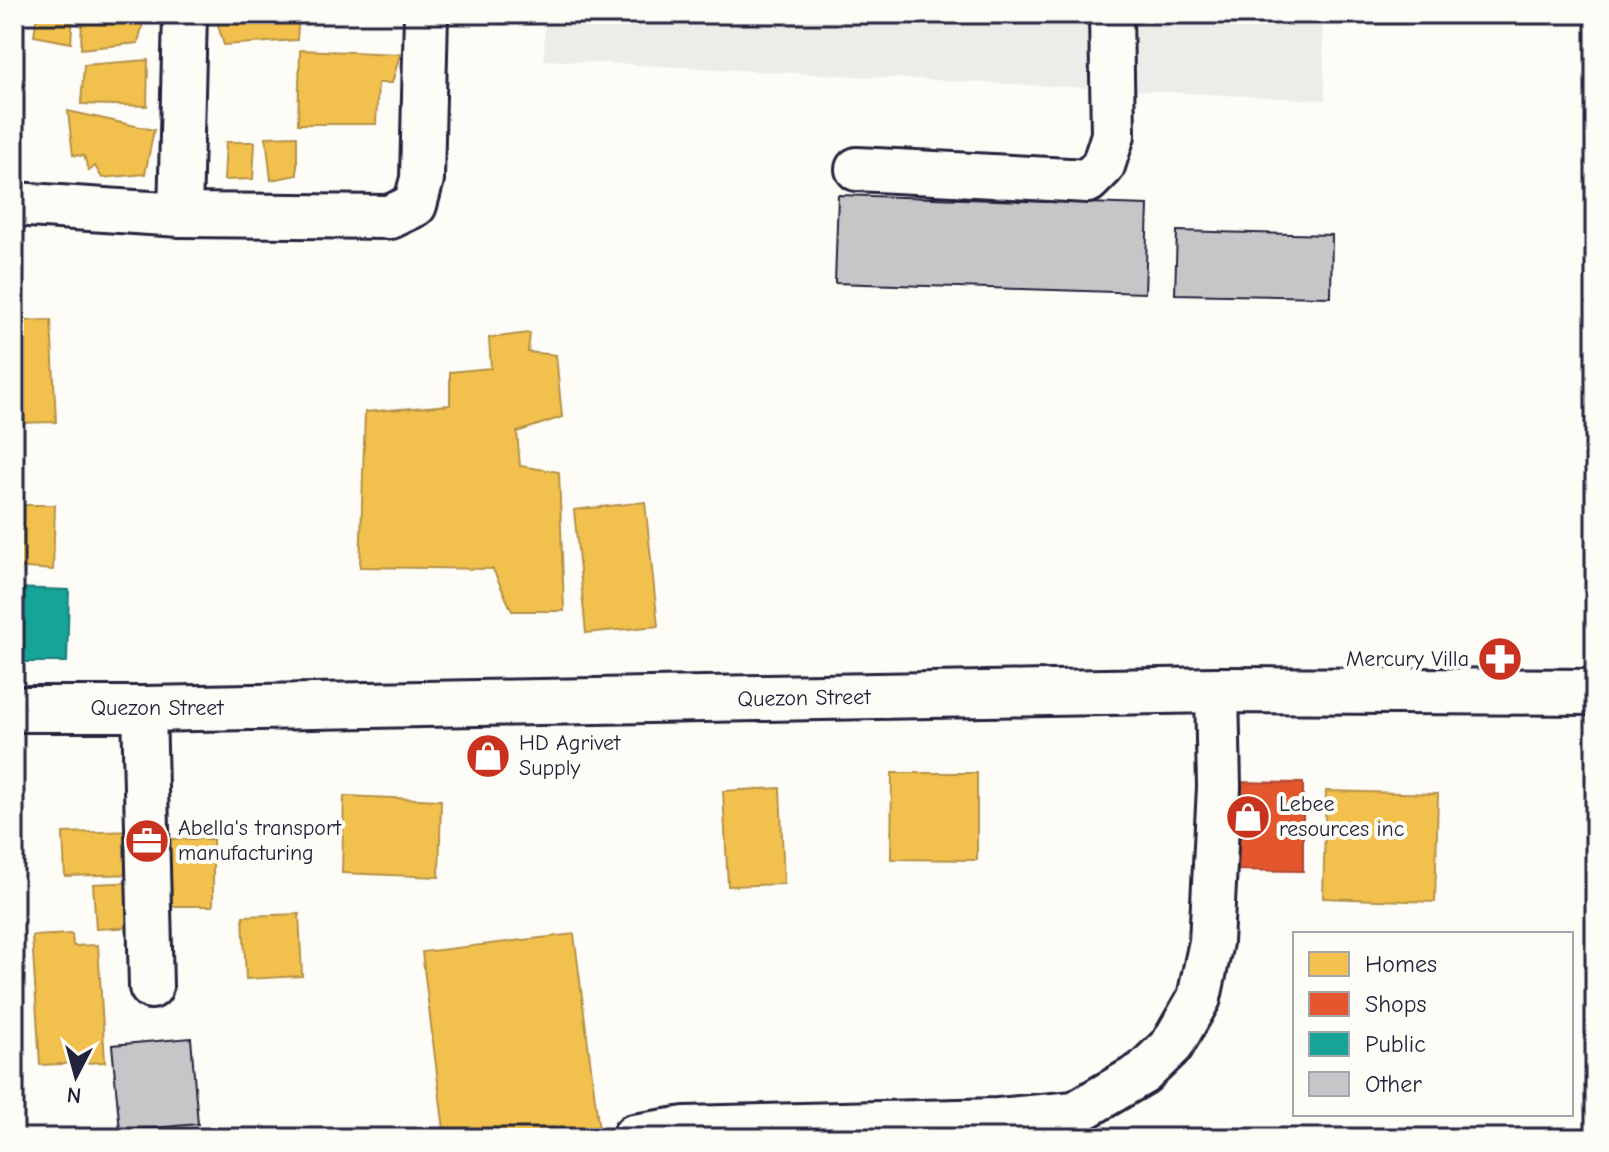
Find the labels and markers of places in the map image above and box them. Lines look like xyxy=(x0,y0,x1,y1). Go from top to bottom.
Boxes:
pharmacy icon: Mercury Villa xyxy=(1476,635,1524,683)
place label: Mercury Villa xyxy=(1346,646,1469,672)
place label: HD Agrivet Supply xyxy=(519,730,621,781)
shop icon: HD Agrivet Supply xyxy=(464,732,512,780)
place label: Lebee resources inc xyxy=(1279,791,1405,842)
shop icon: Lebee resources inc xyxy=(1224,793,1272,841)
place label: Abella's transport manufacturing xyxy=(178,815,342,866)
office icon: Abella's transport manufacturing xyxy=(123,817,171,865)

